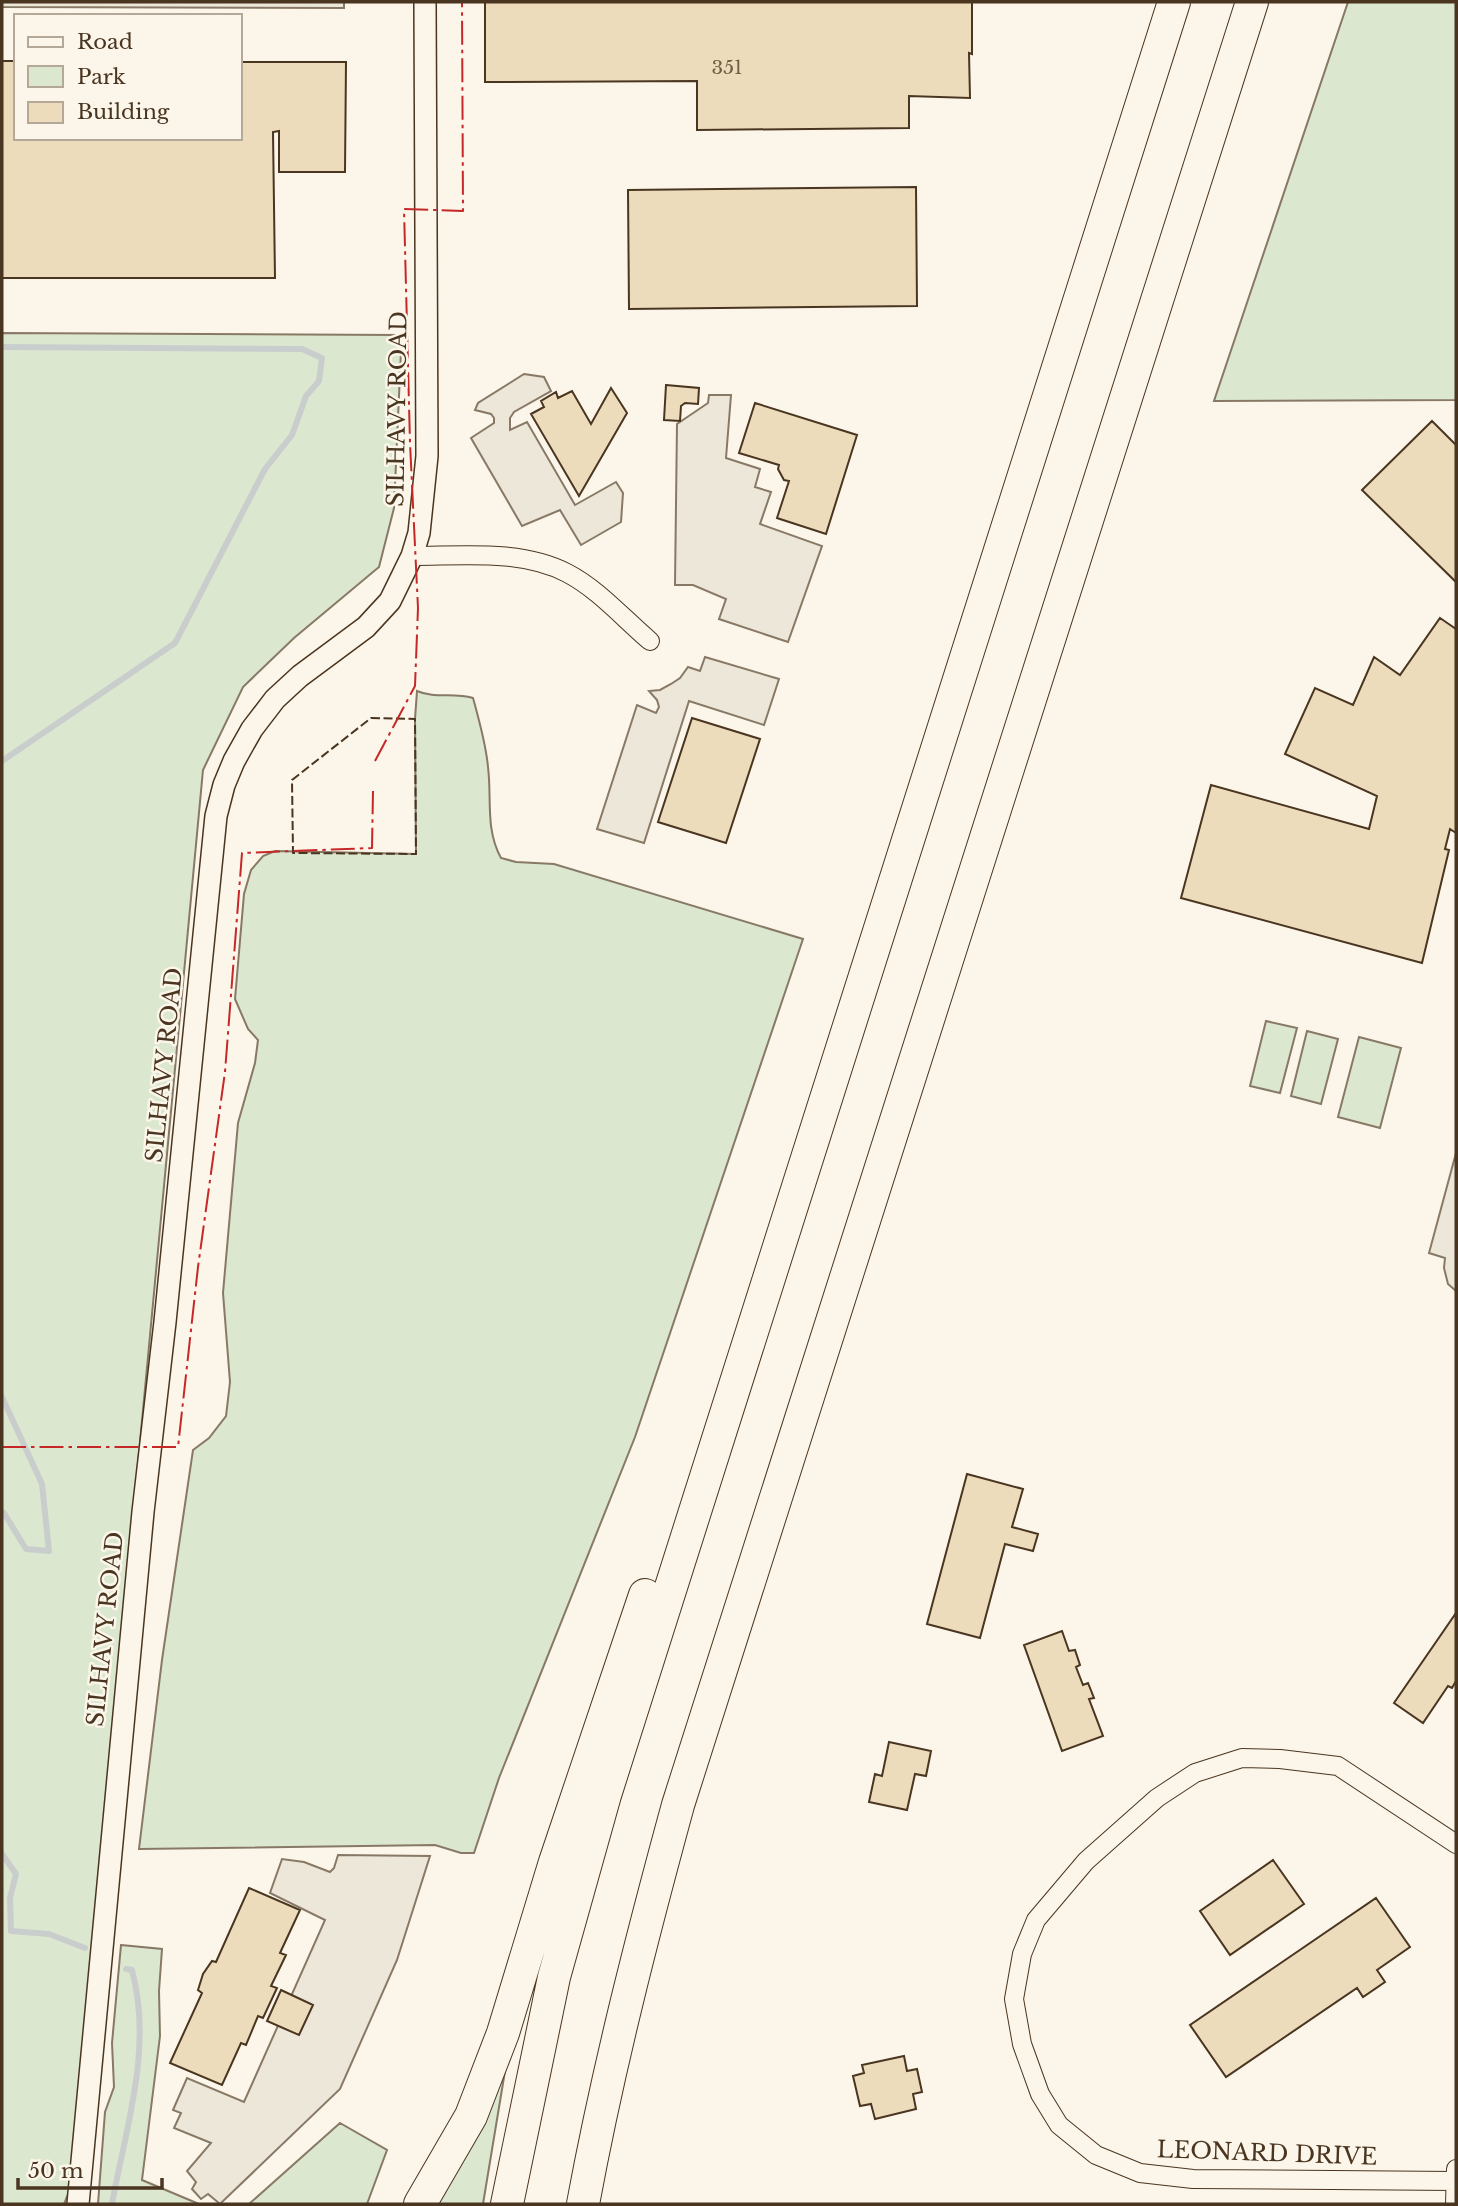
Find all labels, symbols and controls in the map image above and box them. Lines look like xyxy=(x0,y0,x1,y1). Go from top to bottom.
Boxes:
legend xyxy=(14,14,242,140)
text: Road xyxy=(77,29,133,55)
house number: 351 xyxy=(712,56,742,79)
text: Park xyxy=(77,64,126,90)
text: Building xyxy=(77,99,170,125)
street label: SILHAVY ROAD xyxy=(381,311,413,507)
street label: SILHAVY ROAD xyxy=(140,966,188,1164)
street label: SILHAVY ROAD xyxy=(81,1530,129,1728)
street label: LEONARD DRIVE xyxy=(1156,2135,1378,2171)
scale bar xyxy=(18,2146,161,2190)
text: 50 m xyxy=(28,2158,84,2184)

